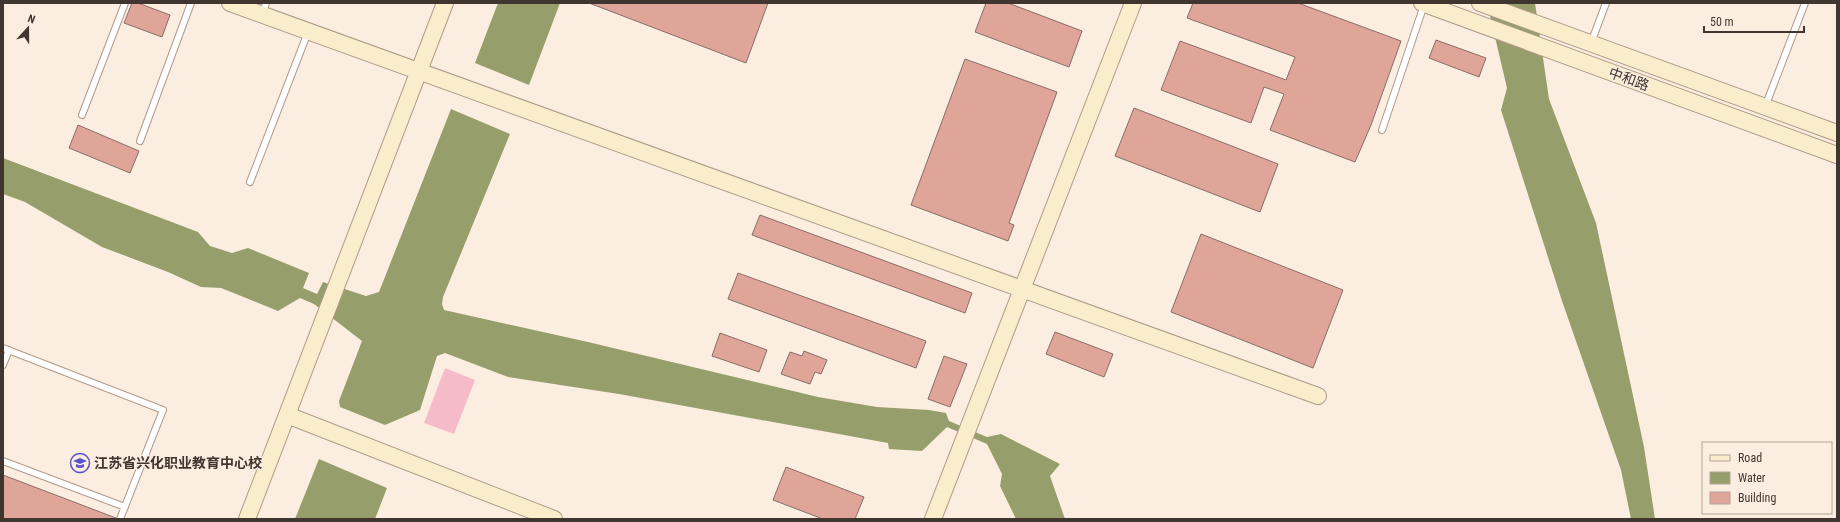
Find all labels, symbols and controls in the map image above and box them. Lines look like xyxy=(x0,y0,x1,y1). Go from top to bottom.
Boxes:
north arrow xyxy=(8,8,48,48)
scale bar xyxy=(1704,8,1804,34)
text: N xyxy=(26,12,37,26)
text: 50 m xyxy=(1710,15,1734,29)
street label: 中和路 xyxy=(1607,64,1651,94)
legend xyxy=(1702,442,1832,514)
text: Road xyxy=(1738,451,1762,465)
school or university icon: 江苏省兴化职业教育中心校 xyxy=(69,452,91,474)
place label: 江苏省兴化职业教育中心校 xyxy=(94,455,262,471)
text: Water xyxy=(1738,471,1766,485)
text: Building xyxy=(1738,491,1776,505)

